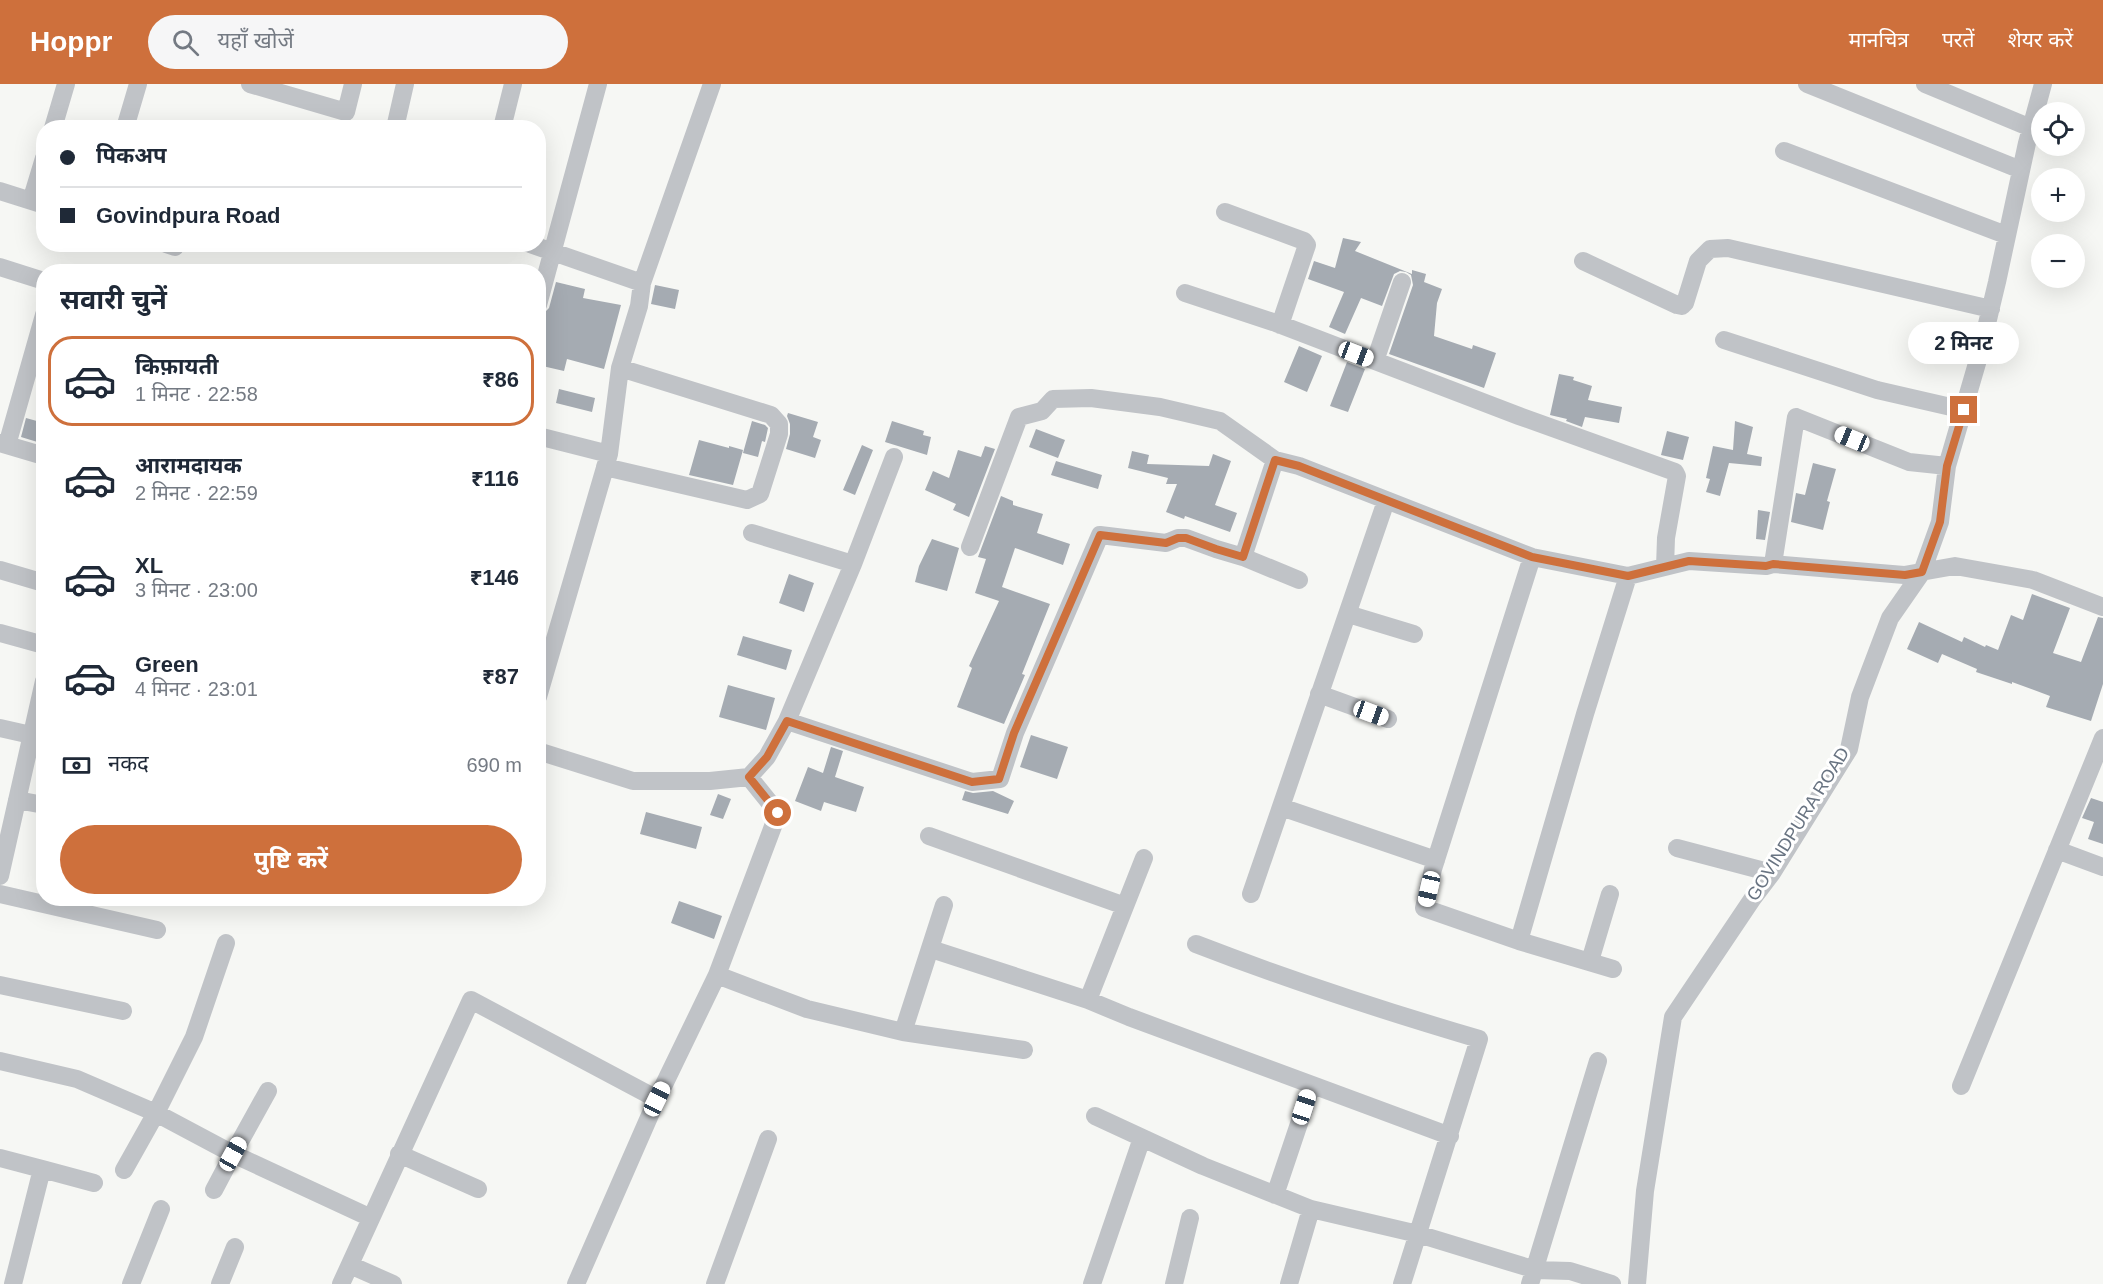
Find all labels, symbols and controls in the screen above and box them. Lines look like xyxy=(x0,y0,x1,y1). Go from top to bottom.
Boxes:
search box xyxy=(148,15,568,69)
text: Hoppr xyxy=(30,26,112,57)
icon: search xyxy=(169,26,202,59)
text: यहाँ खोजें xyxy=(217,28,294,53)
text: मानचित्र xyxy=(1849,28,1909,51)
text: परतें xyxy=(1942,28,1974,51)
text: शेयर करें xyxy=(2007,28,2073,51)
map controls xyxy=(2031,102,2085,288)
button: locate xyxy=(2031,102,2085,156)
text: पिकअप xyxy=(96,143,167,168)
button: + xyxy=(2031,168,2085,222)
text: Govindpura Road xyxy=(96,203,281,228)
button: − xyxy=(2031,234,2085,288)
text: सवारी चुनें xyxy=(60,285,167,315)
callout: 2 मिनट xyxy=(1908,323,2020,365)
text: 2 मिनट xyxy=(1934,332,1993,354)
car xyxy=(1336,339,1376,369)
icon: car xyxy=(63,354,117,408)
text: किफ़ायती xyxy=(135,354,219,379)
text: ₹86 xyxy=(482,367,519,392)
text: 1 मिनट · 22:58 xyxy=(135,383,258,405)
route end xyxy=(1950,396,1977,423)
car xyxy=(1832,424,1872,454)
icon: car xyxy=(63,453,117,507)
text: आरामदायक xyxy=(135,453,242,478)
text: ₹116 xyxy=(471,466,519,491)
text: 2 मिनट · 22:59 xyxy=(135,482,258,504)
icon: car xyxy=(63,552,117,606)
text: XL xyxy=(135,553,163,578)
text: ₹146 xyxy=(470,565,519,590)
text: 3 मिनट · 23:00 xyxy=(135,579,258,601)
icon: car xyxy=(63,651,117,705)
text: Green xyxy=(135,652,199,677)
text: ₹87 xyxy=(482,664,519,689)
text: 4 मिनट · 23:01 xyxy=(135,678,258,700)
car xyxy=(1351,698,1391,728)
street label: GOVINDPURA ROAD xyxy=(1743,744,1853,904)
icon: cash xyxy=(60,749,93,782)
text: नकद xyxy=(108,751,149,776)
text: 690 m xyxy=(466,754,522,776)
route start xyxy=(764,799,791,826)
button: पुष्टि करें xyxy=(60,825,522,894)
car xyxy=(1416,869,1442,909)
car xyxy=(641,1079,673,1119)
car xyxy=(1290,1087,1318,1127)
car xyxy=(216,1134,250,1174)

